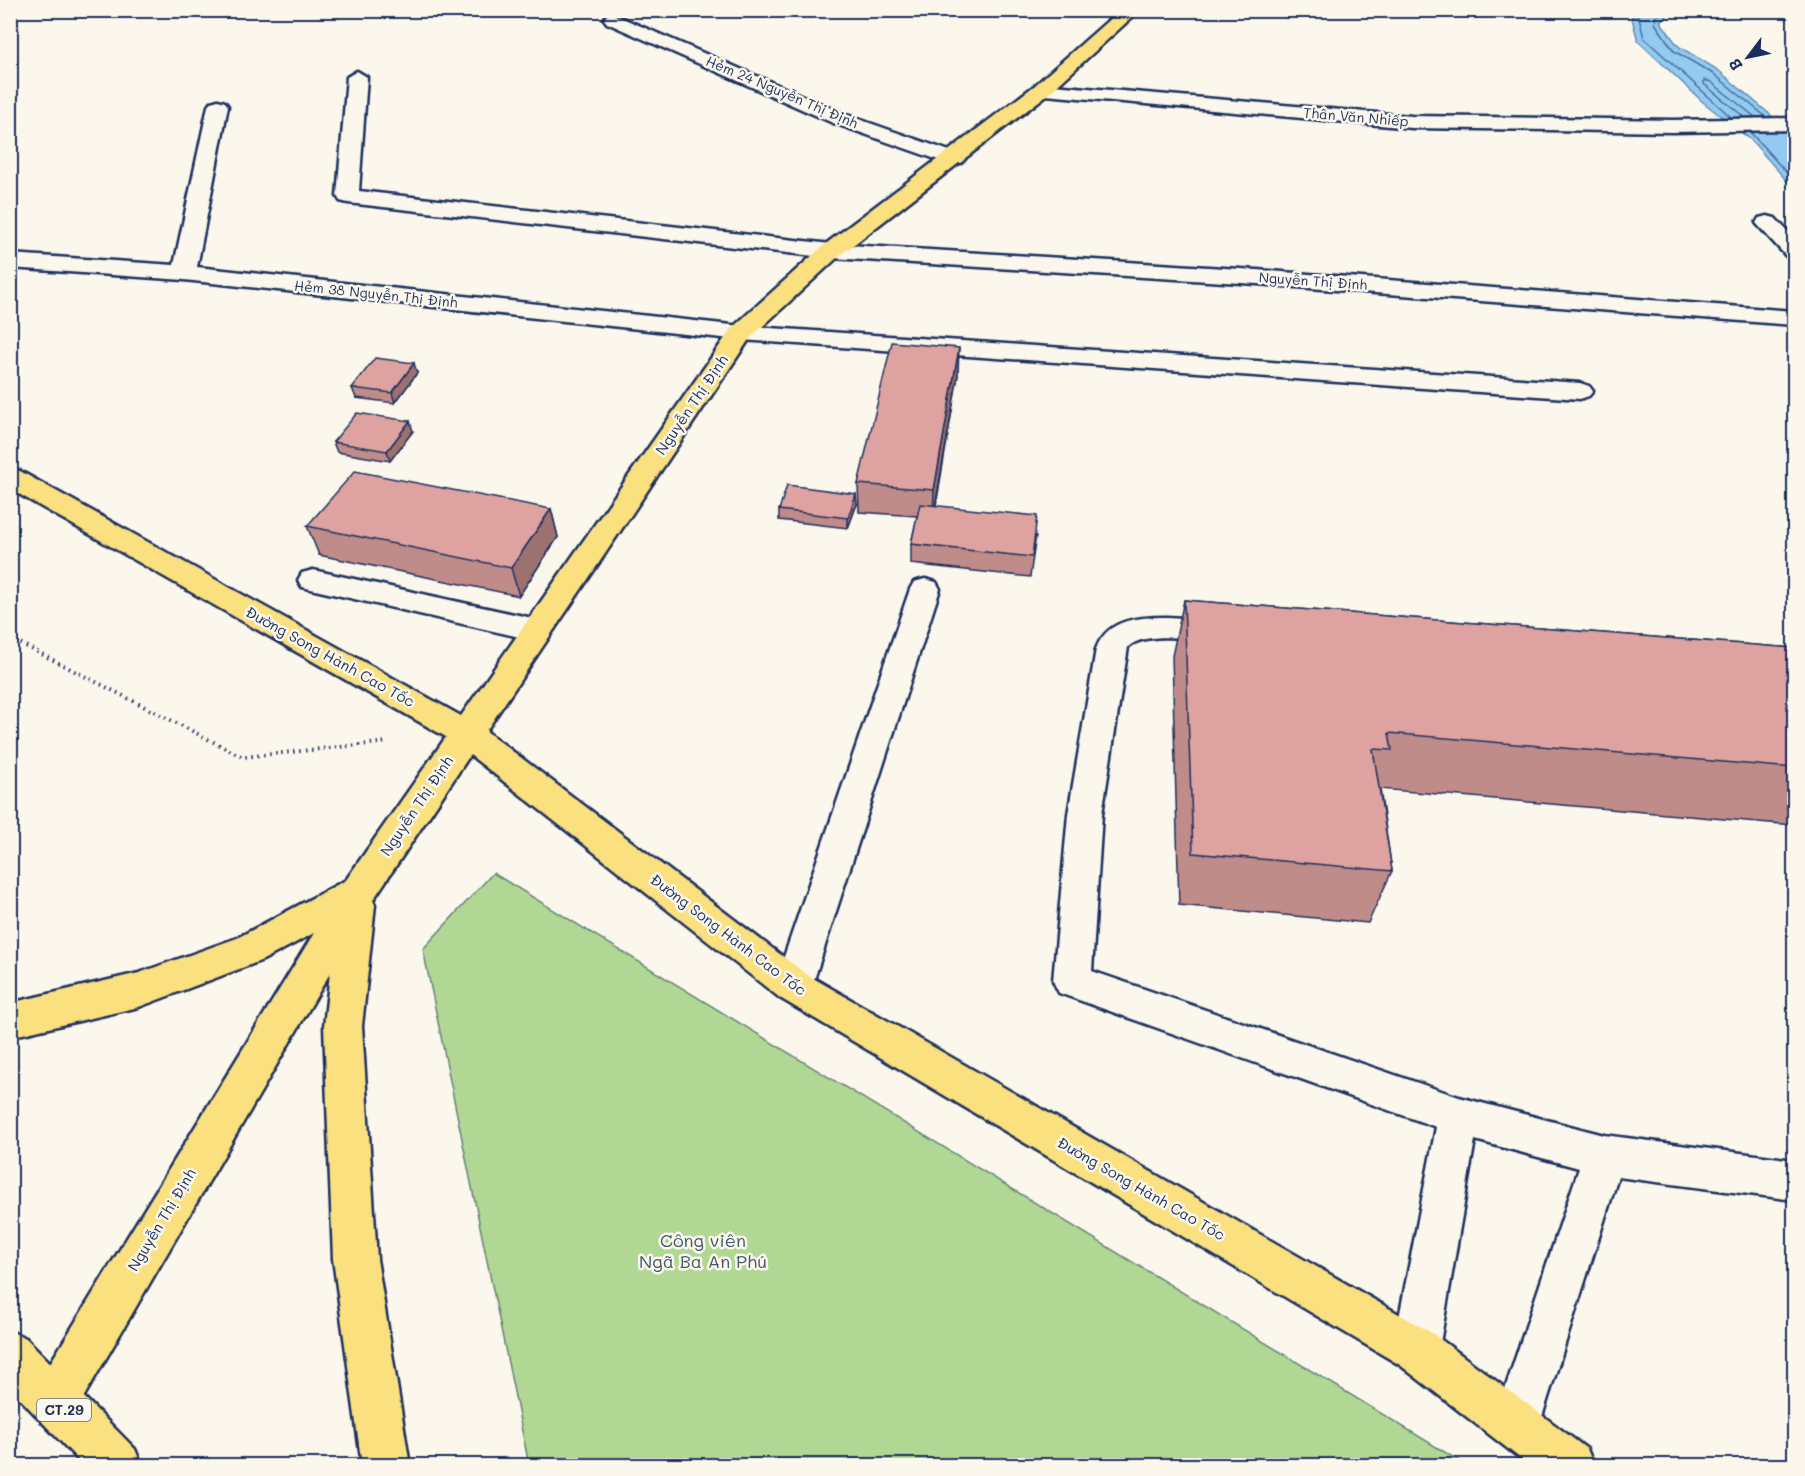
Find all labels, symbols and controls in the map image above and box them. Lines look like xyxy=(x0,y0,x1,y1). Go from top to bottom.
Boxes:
north arrow xyxy=(1718,27,1778,87)
street label: Hẻm 24 Nguyễn Thị Định xyxy=(703,51,861,132)
text: B xyxy=(1723,55,1747,75)
street label: Thân Văn Nhiếp xyxy=(1303,102,1409,131)
street label: Nguyễn Thị Định xyxy=(1258,267,1368,294)
street label: Hẻm 38 Nguyễn Thị Định xyxy=(293,275,459,312)
street label: Nguyễn Thị Định xyxy=(650,351,732,458)
street label: Đường Song Hành Cao Tốc xyxy=(242,601,419,711)
street label: Nguyễn Thị Định xyxy=(375,752,457,859)
street label: Đường Song Hành Cao Tốc xyxy=(647,869,811,1000)
street label: Đường Song Hành Cao Tốc xyxy=(1054,1132,1229,1244)
street label: Nguyễn Thị Định xyxy=(123,1164,200,1275)
park label: Công viên Ngã Ba An Phú xyxy=(639,1228,767,1273)
road number: CT.29 xyxy=(37,1399,91,1421)

